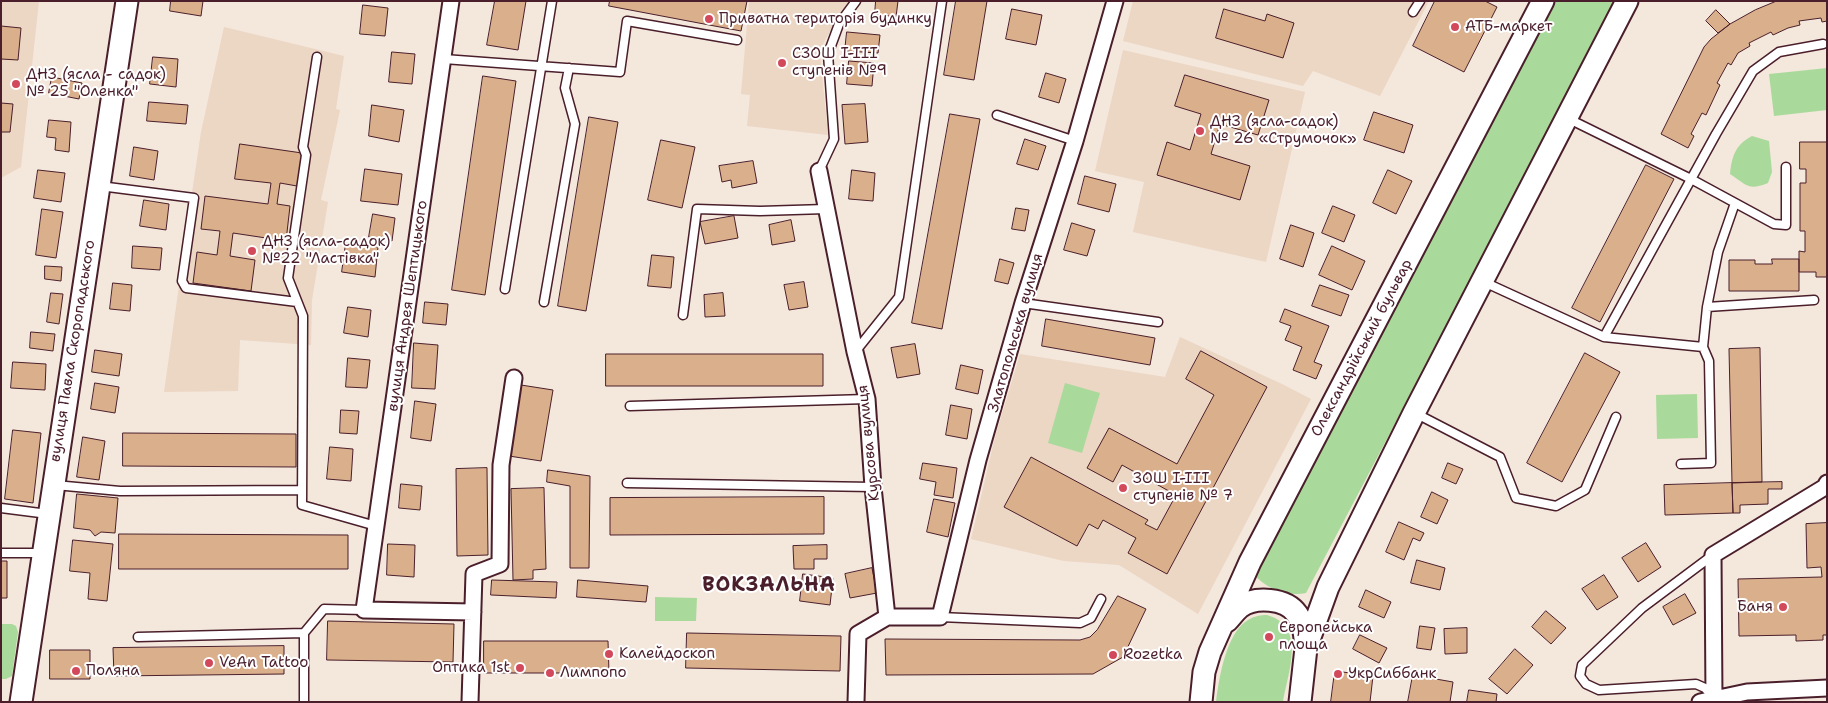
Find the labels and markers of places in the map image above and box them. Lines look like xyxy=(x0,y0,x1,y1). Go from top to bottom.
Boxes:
place label: Приватна територія будинку xyxy=(719,10,932,28)
marker: Приватна територія будинку xyxy=(703,13,715,25)
place label: АТБ-маркет xyxy=(1465,18,1552,36)
marker: АТБ-маркет xyxy=(1449,21,1461,33)
place label: СЗОШ І-ІІІ ступенів №9 xyxy=(792,45,887,80)
marker: СЗОШ І-ІІІ ступенів №9 xyxy=(776,57,788,69)
place label: ДНЗ (ясла - садок) № 25 "Оленка" xyxy=(26,66,166,101)
marker: ДНЗ (ясла - садок) № 25 "Оленка" xyxy=(10,78,22,90)
place label: ДНЗ (ясла-садок) № 26 «Струмочок» xyxy=(1210,113,1357,148)
marker: ДНЗ (ясла-садок) № 26 «Струмочок» xyxy=(1194,125,1206,137)
place label: ДНЗ (ясла-садок) №22 "Ластівка" xyxy=(262,233,390,268)
marker: ДНЗ (ясла-садок) №22 "Ластівка" xyxy=(246,245,258,257)
place label: ЗОШ І-ІІІ ступенів № 7 xyxy=(1133,470,1233,505)
marker: ЗОШ І-ІІІ ступенів № 7 xyxy=(1117,482,1129,494)
place label: Баня xyxy=(1737,598,1773,616)
marker: Баня xyxy=(1777,601,1789,613)
place label: Європейська площа xyxy=(1279,619,1372,654)
marker: Європейська площа xyxy=(1263,631,1275,643)
place label: Калейдоскоп xyxy=(619,645,715,663)
place label: Rozetka xyxy=(1123,646,1182,664)
marker: Калейдоскоп xyxy=(603,648,615,660)
marker: Rozetka xyxy=(1107,649,1119,661)
place label: VeAn Tattoo xyxy=(219,654,308,672)
marker: VeAn Tattoo xyxy=(203,657,215,669)
place label: Оптика 1st xyxy=(432,659,510,677)
place label: Поляна xyxy=(86,662,140,680)
marker: Оптика 1st xyxy=(514,662,526,674)
place label: Лимпопо xyxy=(560,664,627,682)
marker: Поляна xyxy=(70,665,82,677)
place label: УкрСиббанк xyxy=(1348,665,1436,683)
marker: Лимпопо xyxy=(544,667,556,679)
marker: УкрСиббанк xyxy=(1332,668,1344,680)

